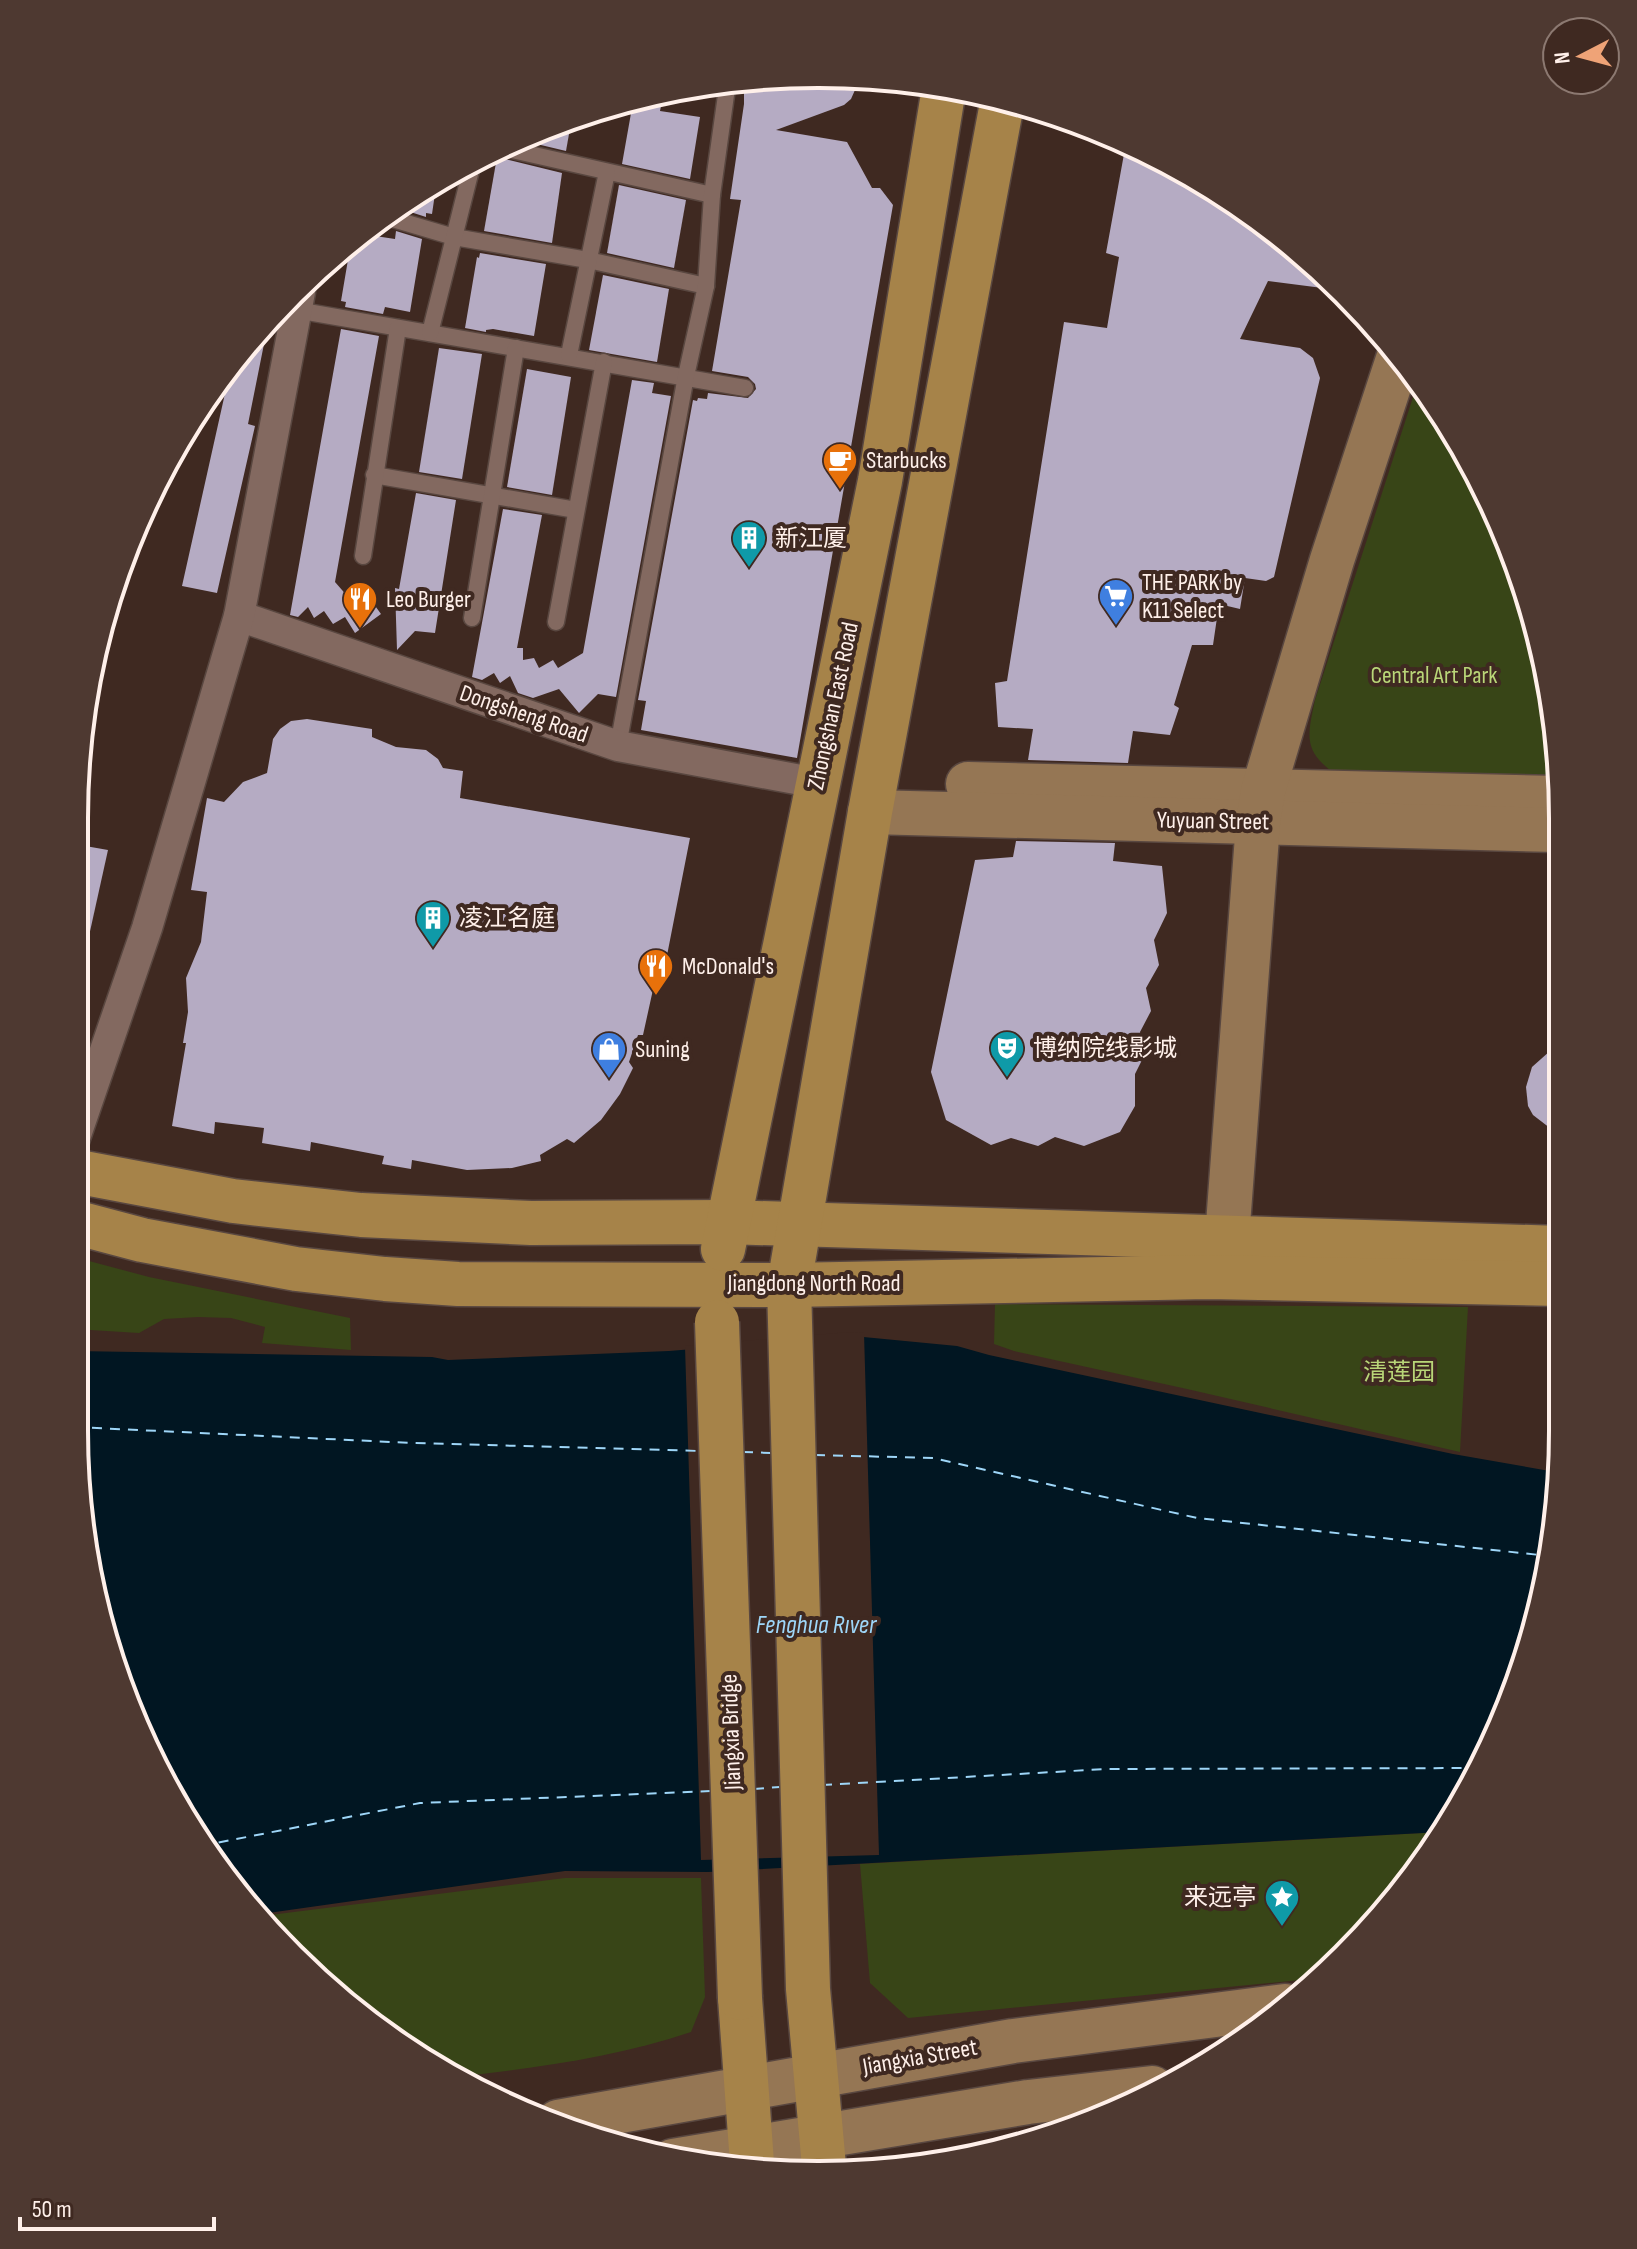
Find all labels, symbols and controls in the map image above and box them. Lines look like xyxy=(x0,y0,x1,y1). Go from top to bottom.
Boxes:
north arrow xyxy=(1541,16,1621,96)
text: N xyxy=(1549,51,1577,65)
cafe icon: Starbucks xyxy=(821,441,859,491)
place label: Starbucks xyxy=(866,446,947,475)
building icon: 新江厦 xyxy=(730,519,768,569)
place label: 新江厦 xyxy=(775,524,847,553)
place label: THE PARK by K11 Select xyxy=(1142,568,1242,625)
supermarket icon: THE PARK by K11 Select xyxy=(1097,577,1135,627)
restaurant icon: Leo Burger xyxy=(341,580,379,630)
place label: Leo Burger xyxy=(386,585,471,614)
street label: Zhongshan East Road xyxy=(801,619,865,793)
park label: Central Art Park xyxy=(1370,661,1498,690)
street label: Dongsheng Road xyxy=(456,679,592,749)
street label: Yuyuan Street xyxy=(1157,806,1269,836)
building icon: 凌江名庭 xyxy=(414,899,452,949)
place label: 凌江名庭 xyxy=(459,904,555,933)
restaurant icon: McDonald's xyxy=(637,947,675,997)
place label: McDonald's xyxy=(682,952,774,981)
theatre icon: 博纳院线影城 xyxy=(988,1029,1026,1079)
shop icon: Suning xyxy=(590,1030,628,1080)
place label: 博纳院线影城 xyxy=(1033,1034,1177,1063)
place label: Suning xyxy=(635,1035,690,1064)
street label: Jiangdong North Road xyxy=(727,1269,900,1298)
park label: 清莲园 xyxy=(1363,1358,1435,1387)
water label: Fenghua Rıver xyxy=(756,1610,878,1641)
street label: Jiangxia Bridge xyxy=(714,1673,748,1792)
place icon: 来远亭 xyxy=(1263,1878,1301,1928)
place label: 来远亭 xyxy=(1184,1883,1256,1912)
street label: Jiangxia Street xyxy=(860,2033,979,2081)
scale bar xyxy=(20,2181,214,2231)
text: 50 m xyxy=(32,2195,72,2224)

